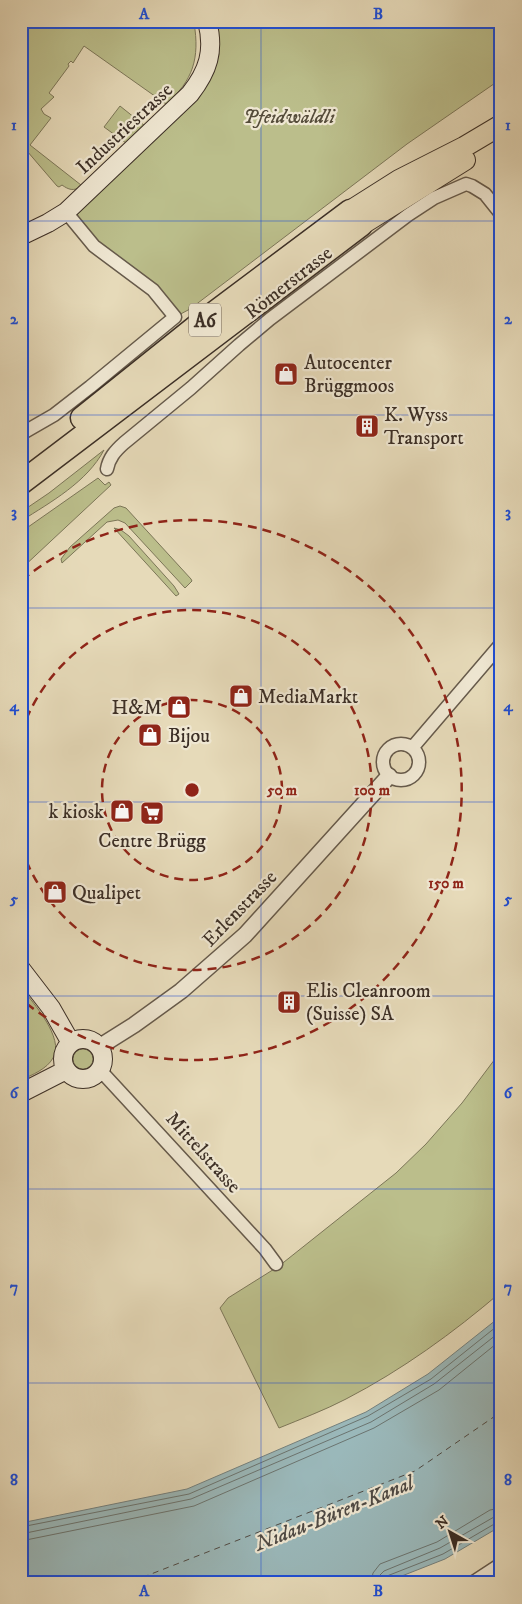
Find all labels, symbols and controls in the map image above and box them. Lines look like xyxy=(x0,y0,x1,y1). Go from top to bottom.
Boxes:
text: A xyxy=(138,4,150,24)
text: B xyxy=(373,4,383,24)
street label: Industriestrasse xyxy=(72,78,178,180)
park label: Pfeidwäldli xyxy=(243,105,337,130)
text: 1 xyxy=(11,115,17,135)
text: 1 xyxy=(505,115,511,135)
street label: Römerstrasse xyxy=(240,241,338,325)
road number: A6 xyxy=(189,304,221,336)
text: 2 xyxy=(10,309,19,329)
text: 2 xyxy=(504,309,513,329)
place label: Autocenter Brüggmoos xyxy=(304,351,395,399)
shop icon: Autocenter Brüggmoos xyxy=(273,361,299,387)
place label: K. Wyss Transport xyxy=(384,403,464,451)
building icon: K. Wyss Transport xyxy=(354,413,380,439)
text: 3 xyxy=(11,502,17,522)
text: 3 xyxy=(505,502,511,522)
shop icon: MediaMarkt xyxy=(228,683,254,709)
place label: MediaMarkt xyxy=(258,685,358,710)
shop icon: H&M xyxy=(166,694,192,720)
text: 4 xyxy=(8,696,19,716)
place label: H&M xyxy=(112,696,162,721)
text: 4 xyxy=(502,696,513,716)
shop icon: Bijou xyxy=(137,722,163,748)
place label: Bijou xyxy=(168,724,210,749)
centre of rings xyxy=(183,781,201,799)
text: 50 m xyxy=(266,781,298,800)
text: 100 m xyxy=(354,781,391,800)
shop icon: k kiosk xyxy=(109,798,135,824)
place label: k kiosk xyxy=(48,800,104,825)
supermarket icon: Centre Brügg xyxy=(139,800,165,826)
place label: Centre Brügg xyxy=(98,829,206,854)
street label: Erlenstrasse xyxy=(197,866,283,953)
text: 150 m xyxy=(428,874,464,893)
shop icon: Qualipet xyxy=(42,879,68,905)
place label: Qualipet xyxy=(72,881,141,906)
text: 5 xyxy=(9,889,18,909)
text: 5 xyxy=(503,889,512,909)
place label: Elis Cleanroom (Suisse) SA xyxy=(306,979,431,1027)
building icon: Elis Cleanroom (Suisse) SA xyxy=(276,989,302,1015)
text: 6 xyxy=(10,1083,20,1103)
text: 6 xyxy=(504,1083,514,1103)
street label: Mittelstrasse xyxy=(160,1107,246,1199)
text: 7 xyxy=(10,1277,18,1297)
text: 7 xyxy=(504,1277,512,1297)
water label: Nidau-Büren-Kanal xyxy=(250,1469,420,1558)
text: 8 xyxy=(10,1470,18,1490)
text: 8 xyxy=(504,1470,512,1490)
north arrow xyxy=(424,1506,474,1556)
text: N xyxy=(432,1512,453,1533)
text: A xyxy=(138,1581,150,1601)
text: B xyxy=(373,1581,383,1601)

